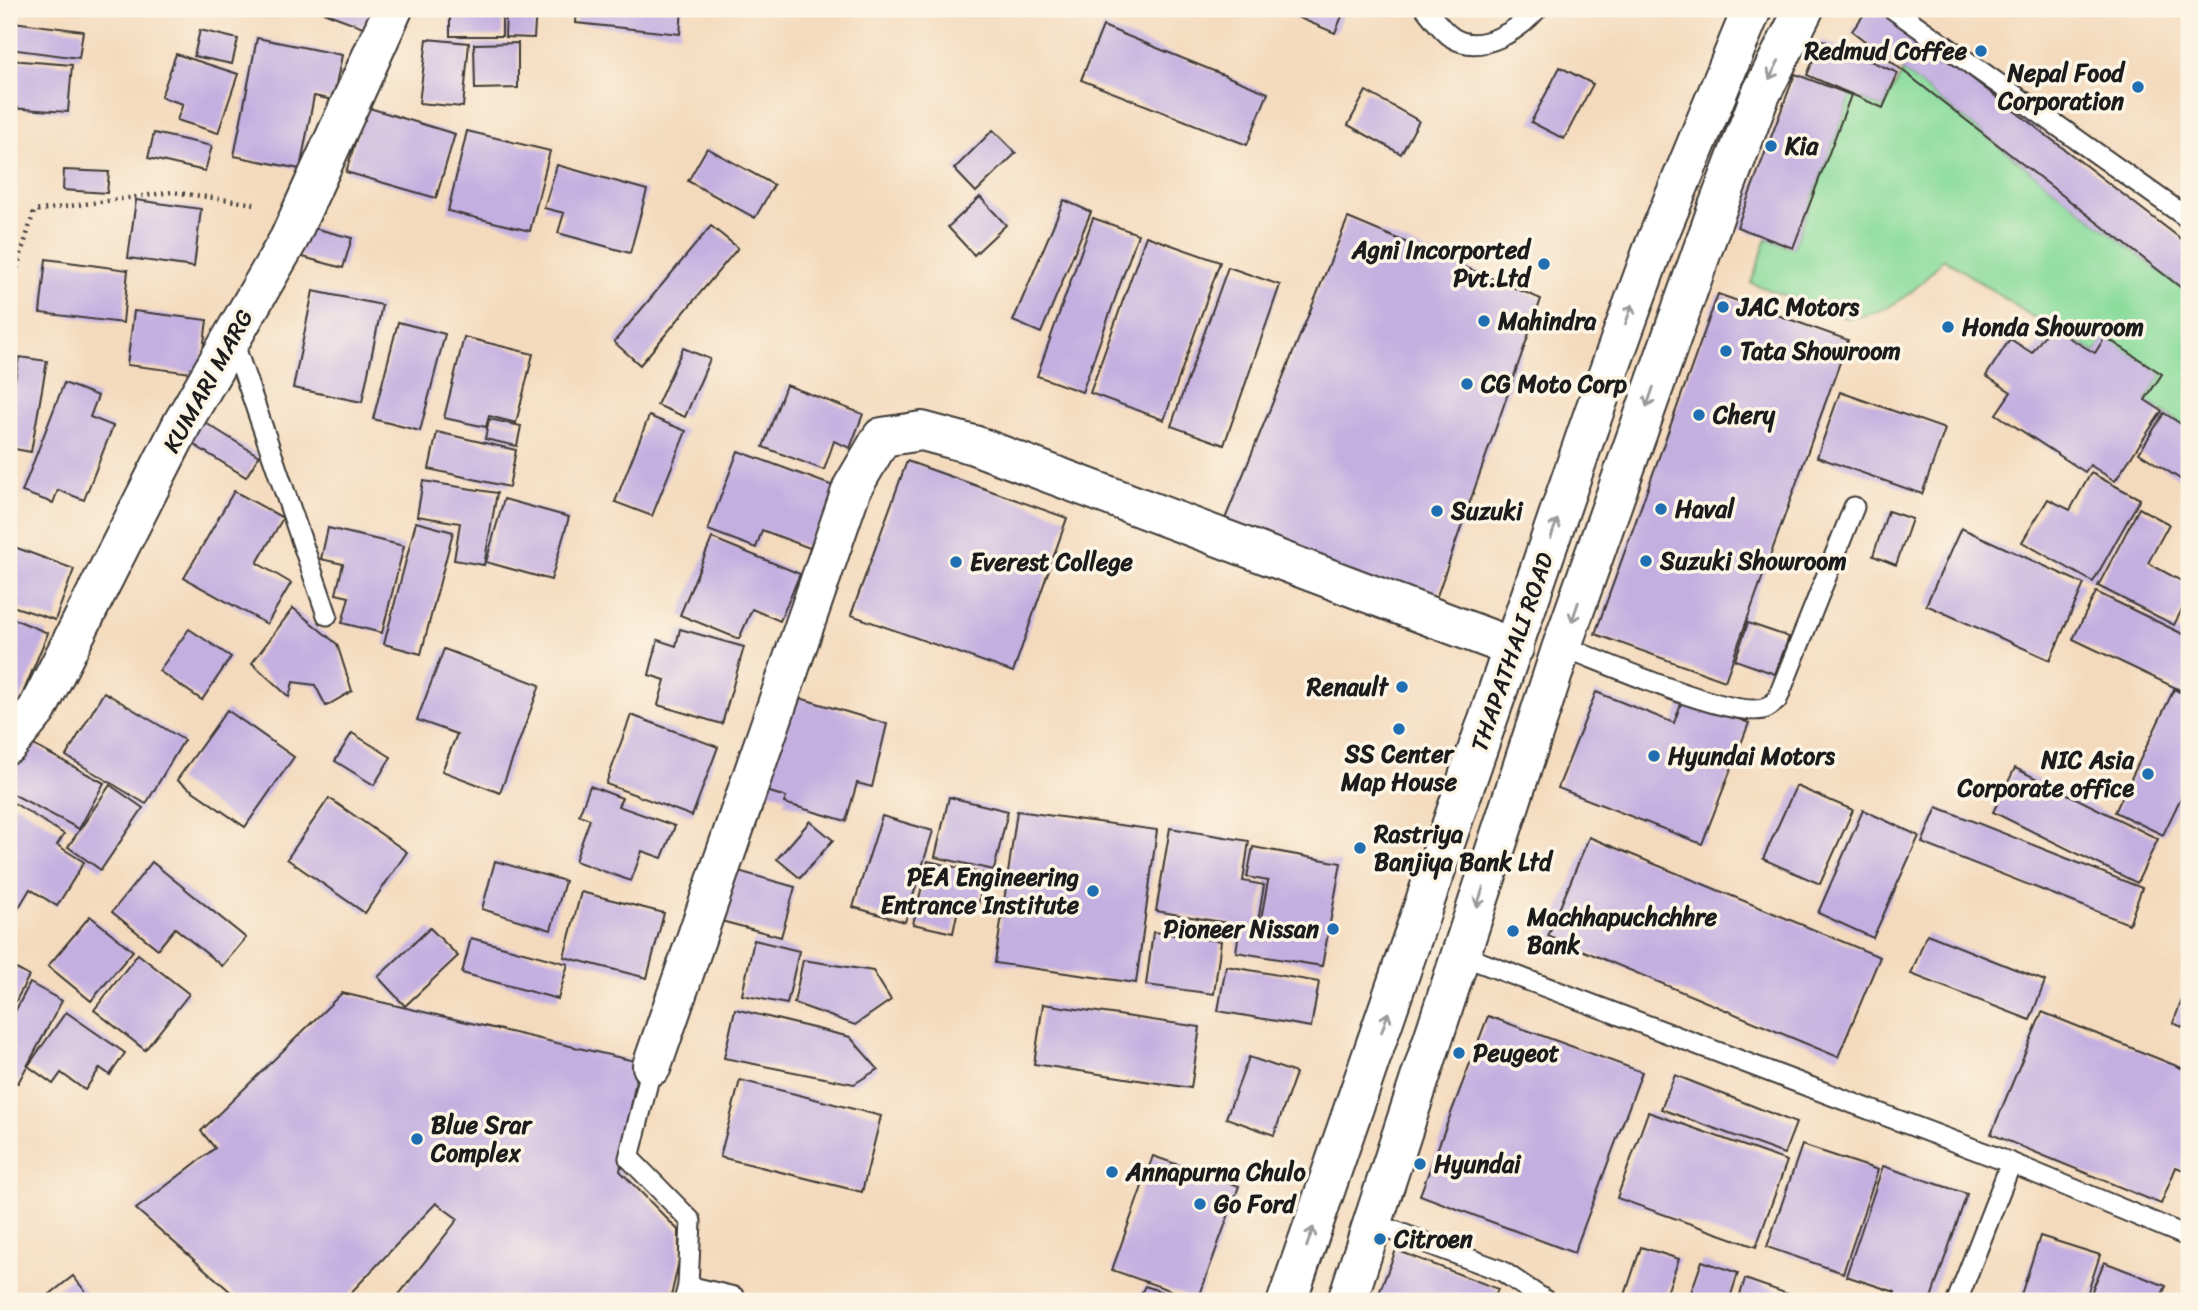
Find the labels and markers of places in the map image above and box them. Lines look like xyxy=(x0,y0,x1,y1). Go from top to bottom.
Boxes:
place label: Redmud Coffee xyxy=(1803,30,1968,72)
marker: Redmud Coffee xyxy=(1973,43,1989,59)
place label: Nepal Food Corporation xyxy=(1997,52,2126,122)
marker: Nepal Food Corporation xyxy=(2130,79,2146,95)
place label: Kia xyxy=(1784,125,1819,167)
marker: Kia xyxy=(1763,138,1779,154)
place label: Agni Incorported Pvt.Ltd xyxy=(1351,229,1532,299)
marker: Agni Incorported Pvt.Ltd xyxy=(1536,256,1552,272)
place label: JAC Motors xyxy=(1735,286,1860,328)
marker: JAC Motors xyxy=(1715,299,1731,315)
place label: Mahindra xyxy=(1497,300,1597,342)
place label: Honda Showroom xyxy=(1962,306,2144,348)
marker: Mahindra xyxy=(1476,313,1492,329)
marker: Honda Showroom xyxy=(1940,319,1956,335)
place label: Tata Showroom xyxy=(1740,330,1901,372)
marker: Tata Showroom xyxy=(1718,343,1734,359)
place label: CG Moto Corp xyxy=(1480,363,1627,405)
marker: CG Moto Corp xyxy=(1459,376,1475,392)
place label: Chery xyxy=(1712,394,1776,436)
marker: Chery xyxy=(1691,407,1707,423)
place label: Haval xyxy=(1675,488,1735,530)
place label: Suzuki xyxy=(1450,490,1524,532)
marker: Haval xyxy=(1653,501,1669,517)
marker: Suzuki xyxy=(1429,503,1445,519)
place label: Suzuki Showroom xyxy=(1659,540,1847,582)
place label: Everest College xyxy=(970,541,1134,583)
marker: Suzuki Showroom xyxy=(1638,553,1654,569)
marker: Everest College xyxy=(948,554,964,570)
place label: Renault xyxy=(1306,666,1389,708)
marker: Renault xyxy=(1394,679,1410,695)
marker: SS Center Map House xyxy=(1391,721,1407,737)
place label: SS Center Map House xyxy=(1340,733,1458,803)
place label: Hyundai Motors xyxy=(1668,735,1836,777)
place label: NIC Asia Corporate office xyxy=(1957,739,2135,809)
marker: Hyundai Motors xyxy=(1646,748,1662,764)
marker: NIC Asia Corporate office xyxy=(2140,766,2156,782)
place label: Rastriya Banjiya Bank Ltd xyxy=(1373,813,1554,883)
marker: Rastriya Banjiya Bank Ltd xyxy=(1352,840,1368,856)
place label: PEA Engineering Entrance Institute xyxy=(881,856,1080,926)
marker: PEA Engineering Entrance Institute xyxy=(1085,883,1101,899)
place label: Machhapuchchhre Bank xyxy=(1526,896,1718,966)
place label: Pioneer Nissan xyxy=(1164,908,1319,950)
marker: Pioneer Nissan xyxy=(1325,921,1341,937)
marker: Machhapuchchhre Bank xyxy=(1505,923,1521,939)
place label: Peugeot xyxy=(1473,1032,1560,1074)
marker: Peugeot xyxy=(1451,1045,1467,1061)
place label: Blue Srar Complex xyxy=(430,1104,533,1174)
marker: Blue Srar Complex xyxy=(409,1131,425,1147)
place label: Hyundai xyxy=(1434,1143,1522,1185)
place label: Annapurna Chulo xyxy=(1125,1151,1307,1193)
marker: Hyundai xyxy=(1412,1156,1428,1172)
marker: Annapurna Chulo xyxy=(1104,1164,1120,1180)
place label: Go Ford xyxy=(1214,1183,1297,1225)
marker: Go Ford xyxy=(1192,1196,1208,1212)
place label: Citroen xyxy=(1393,1218,1473,1260)
marker: Citroen xyxy=(1372,1231,1388,1247)

